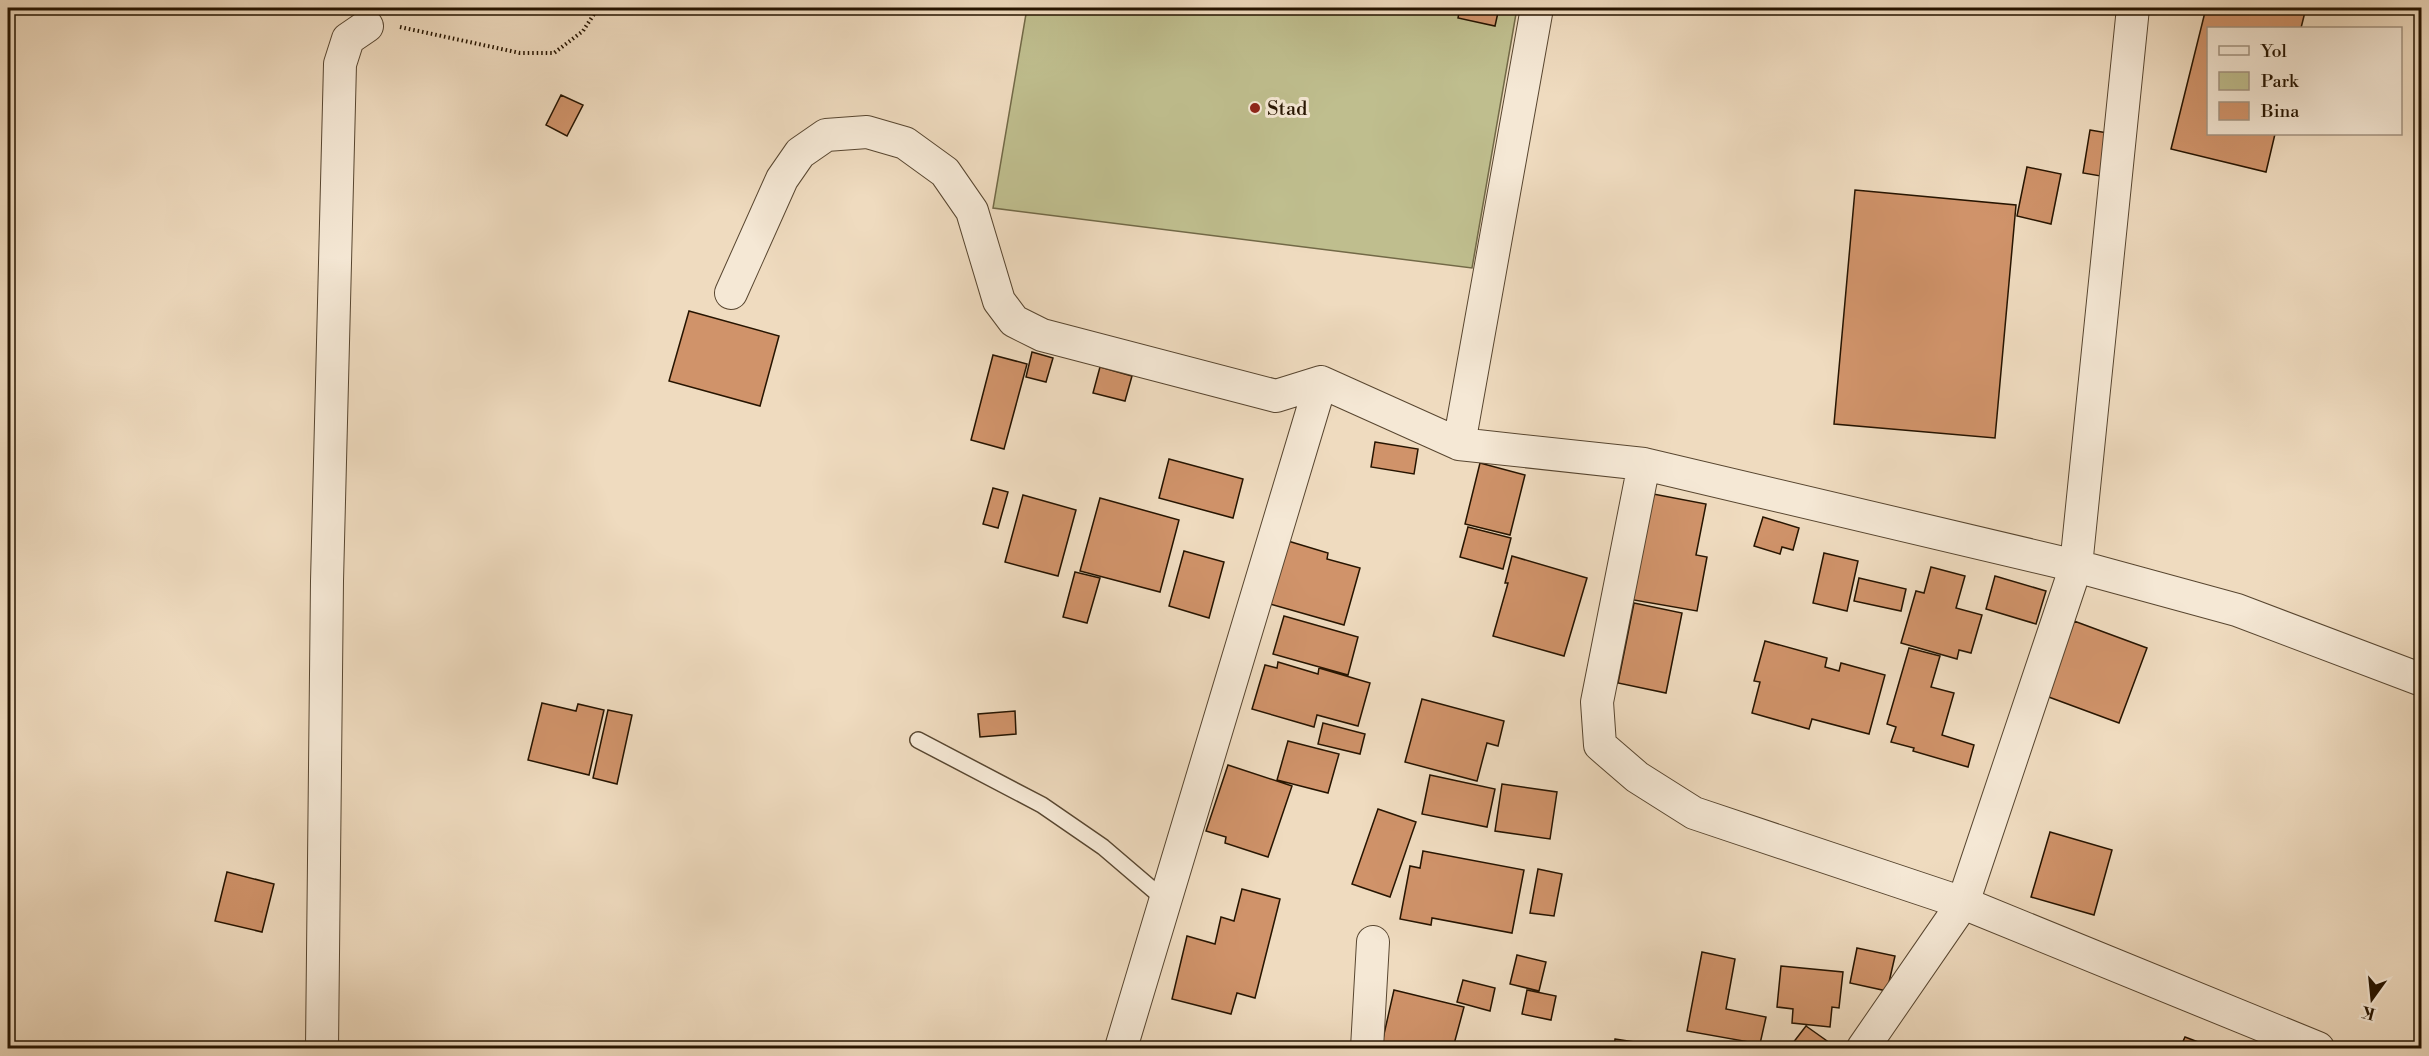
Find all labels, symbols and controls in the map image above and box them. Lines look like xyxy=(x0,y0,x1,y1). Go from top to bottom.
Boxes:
legend xyxy=(2207,27,2402,135)
text: Yol xyxy=(2260,40,2288,63)
text: Park xyxy=(2261,70,2300,93)
place label: Stad xyxy=(1267,97,1308,122)
text: Bina xyxy=(2260,100,2300,123)
marker: Stad xyxy=(1248,101,1262,115)
north arrow xyxy=(2342,969,2402,1029)
text: K xyxy=(2359,1001,2377,1024)

